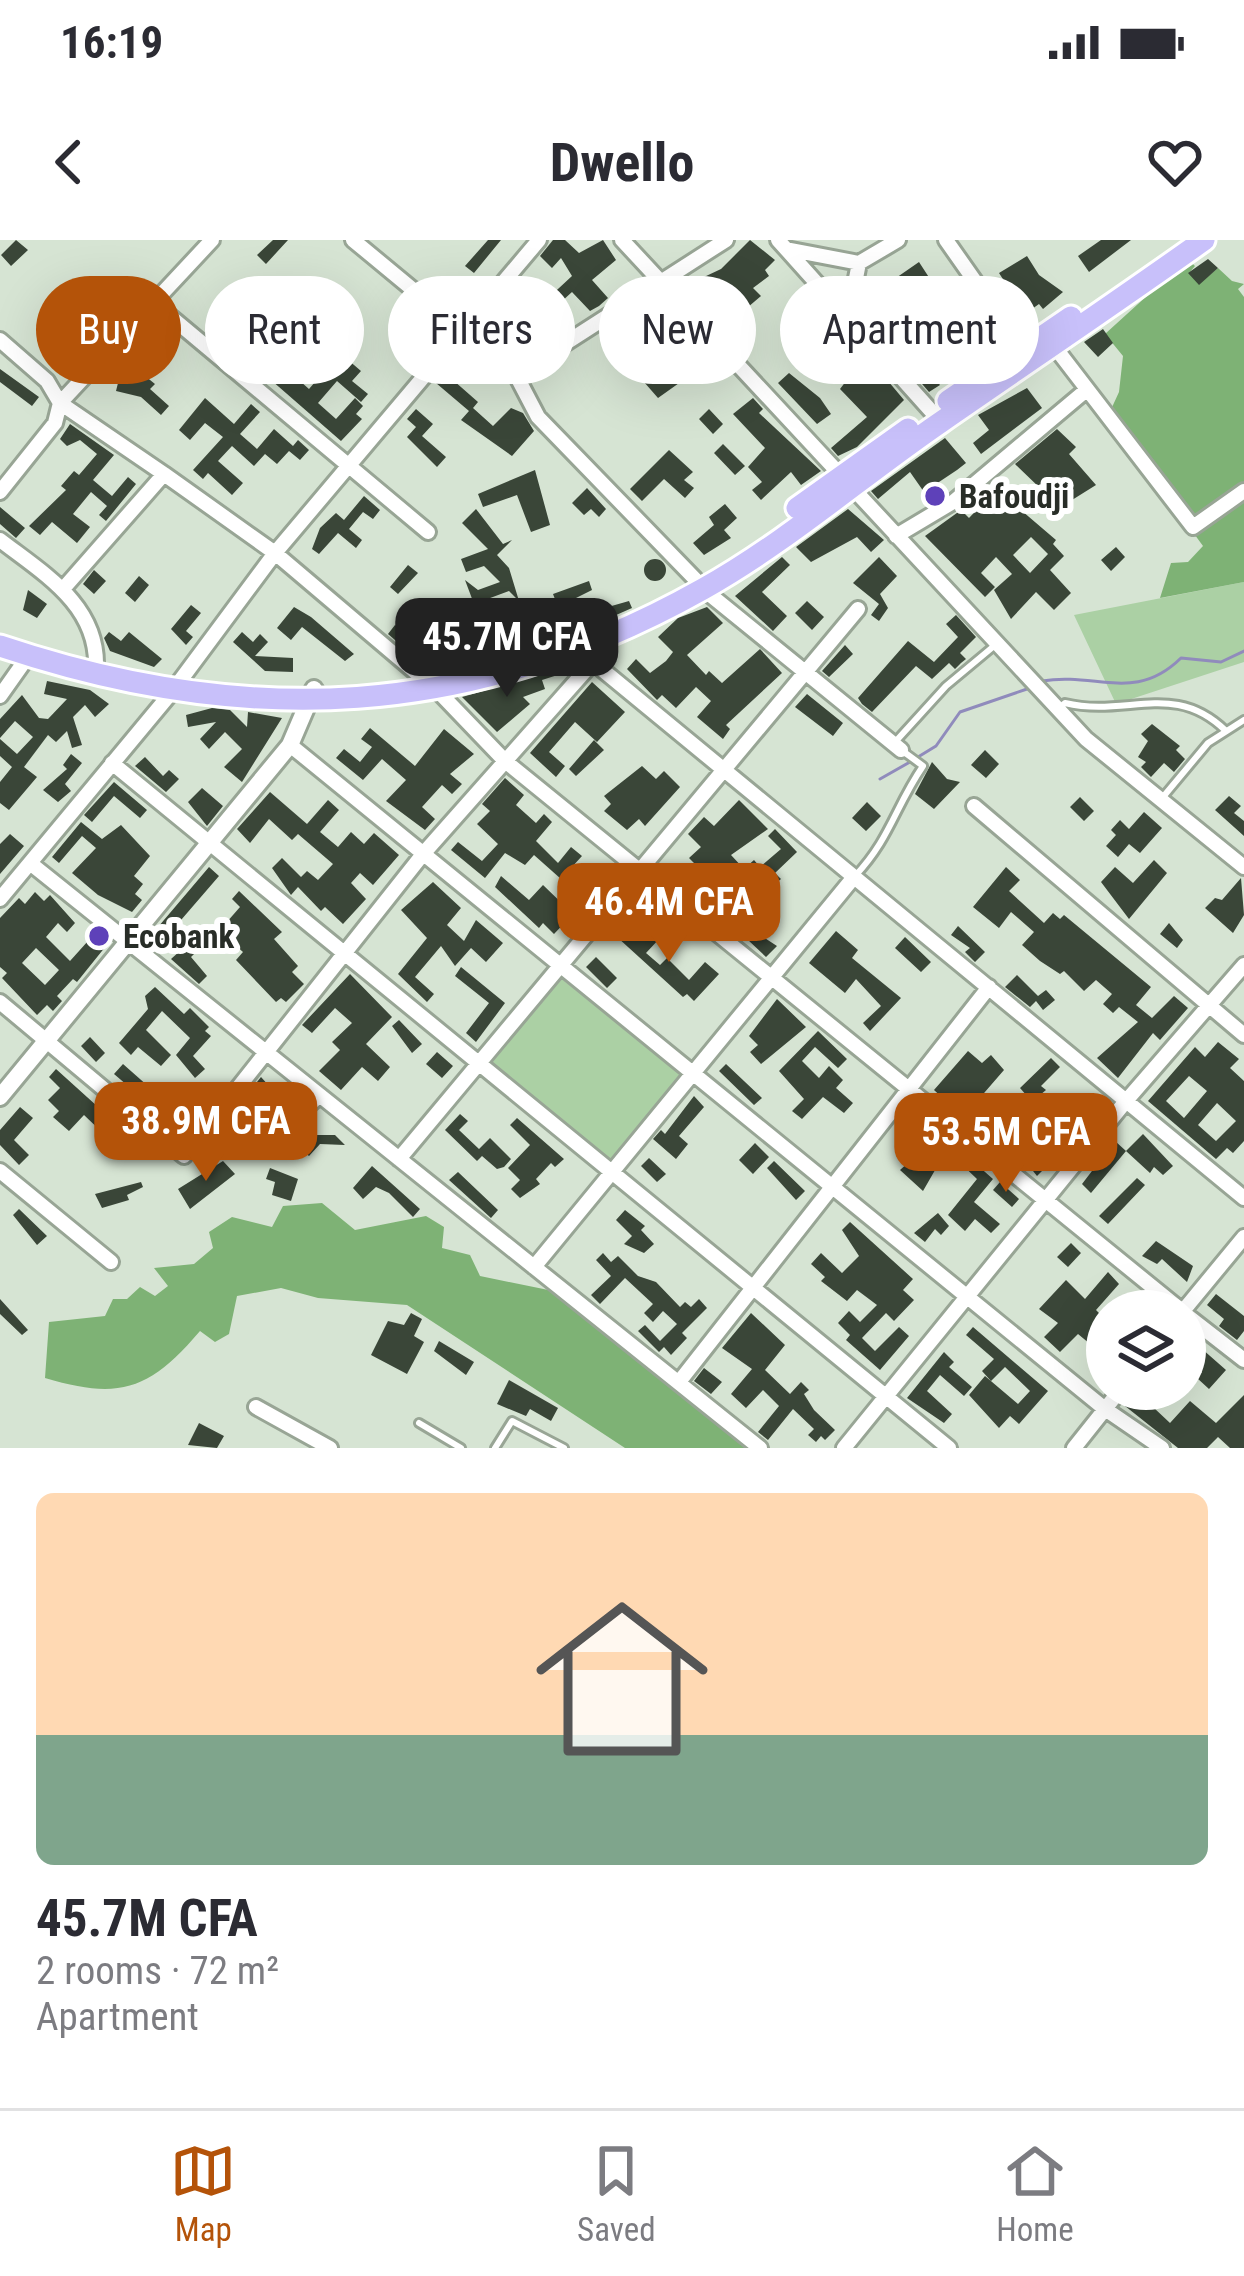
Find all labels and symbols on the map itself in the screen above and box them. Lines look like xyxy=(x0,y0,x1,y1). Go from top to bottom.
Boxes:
place label: Bafoudji xyxy=(959,477,1069,516)
marker: Bafoudji xyxy=(922,483,948,509)
pin: 45.7M CFA xyxy=(370,598,644,700)
pin: 46.4M CFA xyxy=(532,863,806,965)
place label: Ecobank xyxy=(123,917,235,956)
marker: Ecobank xyxy=(86,923,112,949)
pin: 38.9M CFA xyxy=(69,1082,343,1184)
pin: 53.5M CFA xyxy=(869,1093,1143,1195)

